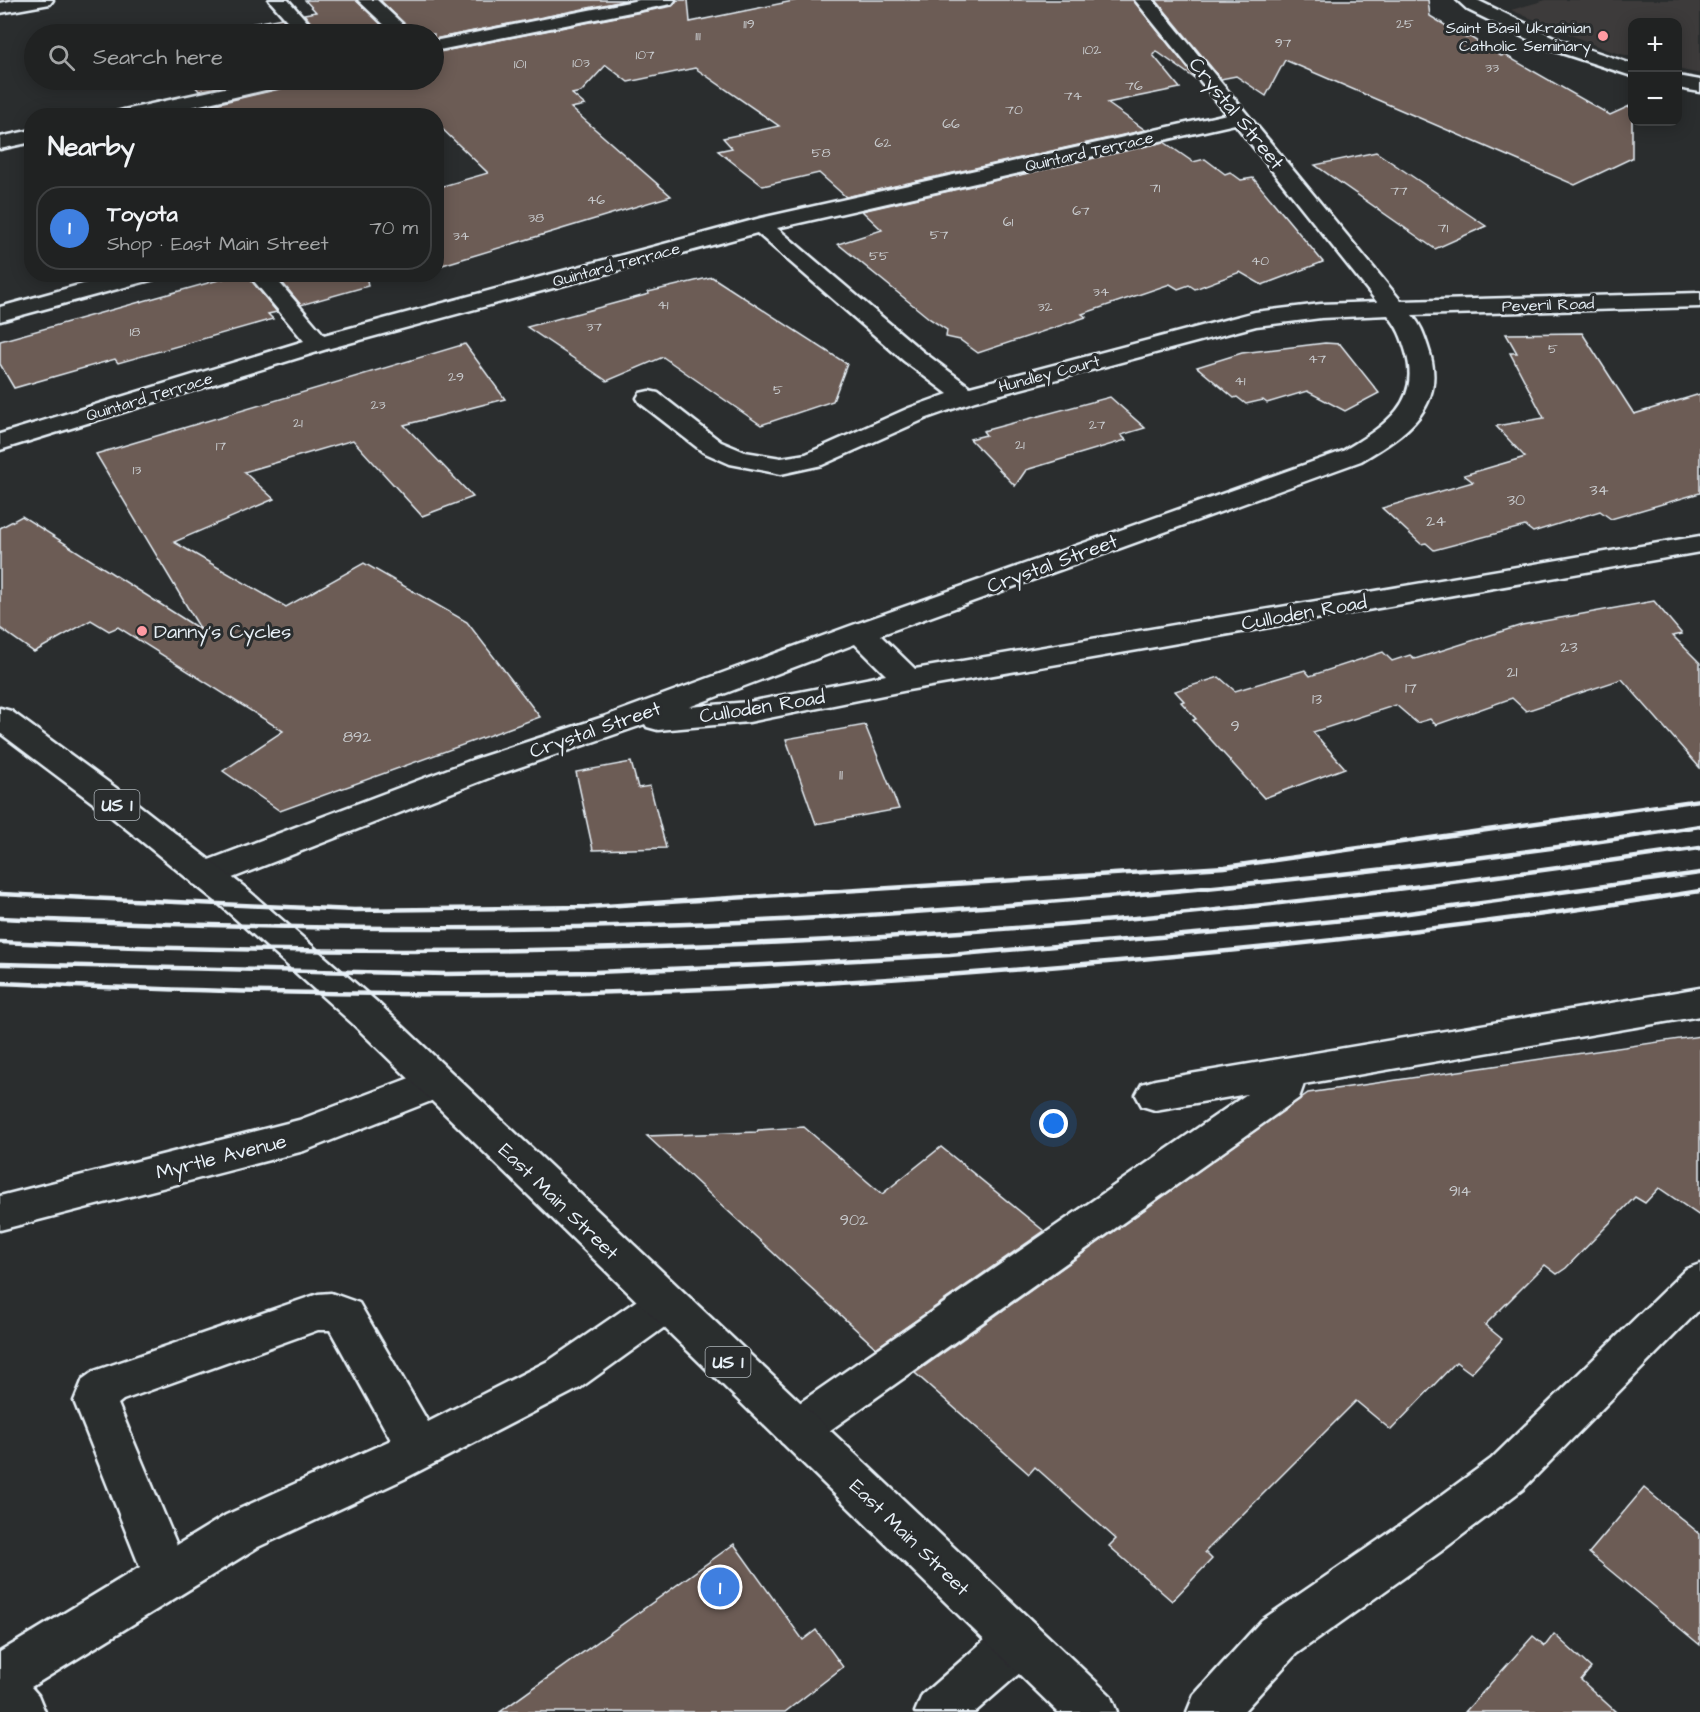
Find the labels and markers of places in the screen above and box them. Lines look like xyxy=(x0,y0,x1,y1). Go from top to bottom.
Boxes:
place label: Saint Basil Ukrainian Catholic Seminary xyxy=(1446,17,1591,58)
marker: Saint Basil Ukrainian Catholic Seminary xyxy=(1596,29,1610,43)
place label: Danny's Cycles xyxy=(154,618,291,647)
marker: Danny's Cycles xyxy=(135,624,149,638)
pin: 1 xyxy=(700,1564,740,1610)

